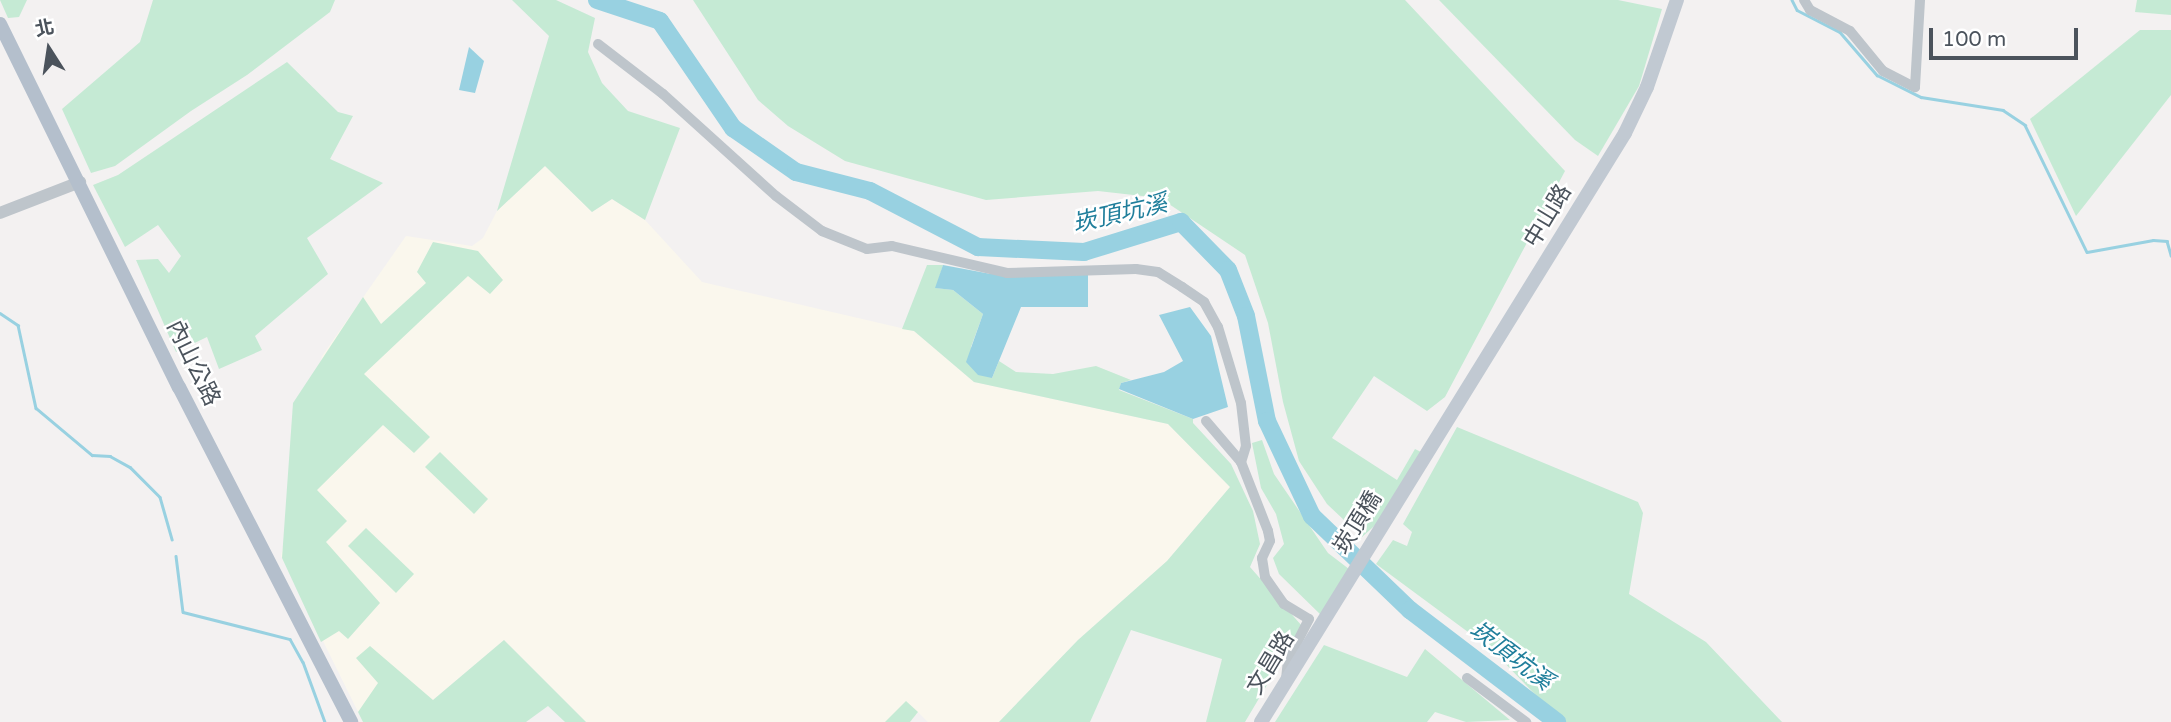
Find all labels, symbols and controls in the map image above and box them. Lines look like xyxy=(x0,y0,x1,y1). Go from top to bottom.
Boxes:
north arrow xyxy=(14,14,84,84)
scale bar xyxy=(1933,14,2082,58)
text: 北 xyxy=(33,16,56,41)
text: 100 m xyxy=(1942,27,2006,52)
street label: 中山路 xyxy=(1518,179,1578,253)
water label: 崁頂坑溪 xyxy=(1070,189,1170,239)
street label: 內山公路 xyxy=(160,316,226,410)
street label: 崁頂橋 xyxy=(1328,486,1388,560)
water label: 崁頂坑溪 xyxy=(1464,616,1558,696)
street label: 文昌路 xyxy=(1241,626,1301,700)

